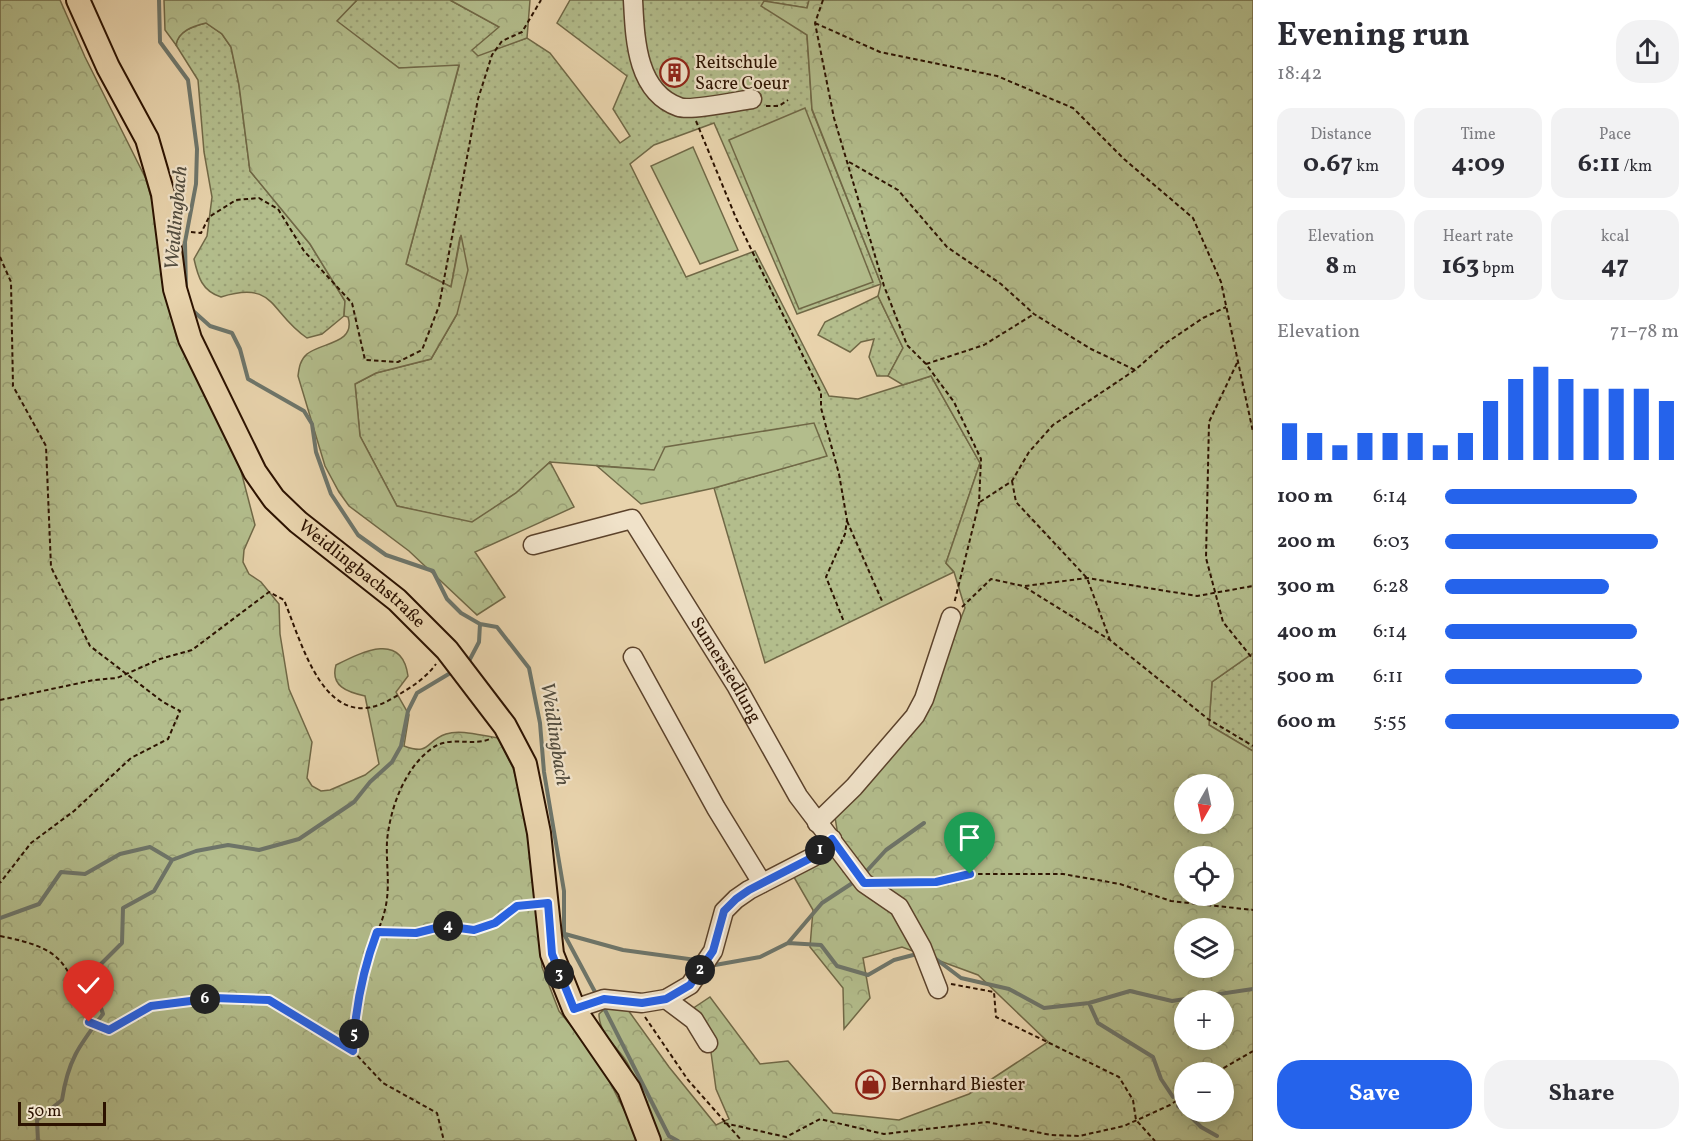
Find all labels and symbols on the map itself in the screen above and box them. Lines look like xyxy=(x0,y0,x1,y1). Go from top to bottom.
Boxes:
place label: Reitschule Sacre Coeur xyxy=(695,51,790,97)
building icon: Reitschule Sacre Coeur xyxy=(658,57,690,89)
water label: Weidlingbach xyxy=(159,165,195,271)
street label: Weidlingbachstraße xyxy=(293,514,431,634)
street label: Sumersiedlung xyxy=(684,612,767,727)
water label: Weidlingbach xyxy=(532,680,576,788)
north arrow xyxy=(1174,774,1234,834)
pin xyxy=(944,812,995,874)
pin: 1 xyxy=(805,835,835,865)
pin: 4 xyxy=(433,911,463,941)
pin: 2 xyxy=(685,955,715,985)
pin: 3 xyxy=(544,959,574,989)
pin xyxy=(63,960,114,1022)
pin: 6 xyxy=(190,984,220,1014)
pin: 5 xyxy=(339,1019,369,1049)
shop icon: Bernhard Biester xyxy=(854,1069,886,1101)
place label: Bernhard Biester xyxy=(891,1073,1026,1098)
scale bar xyxy=(18,1099,106,1126)

